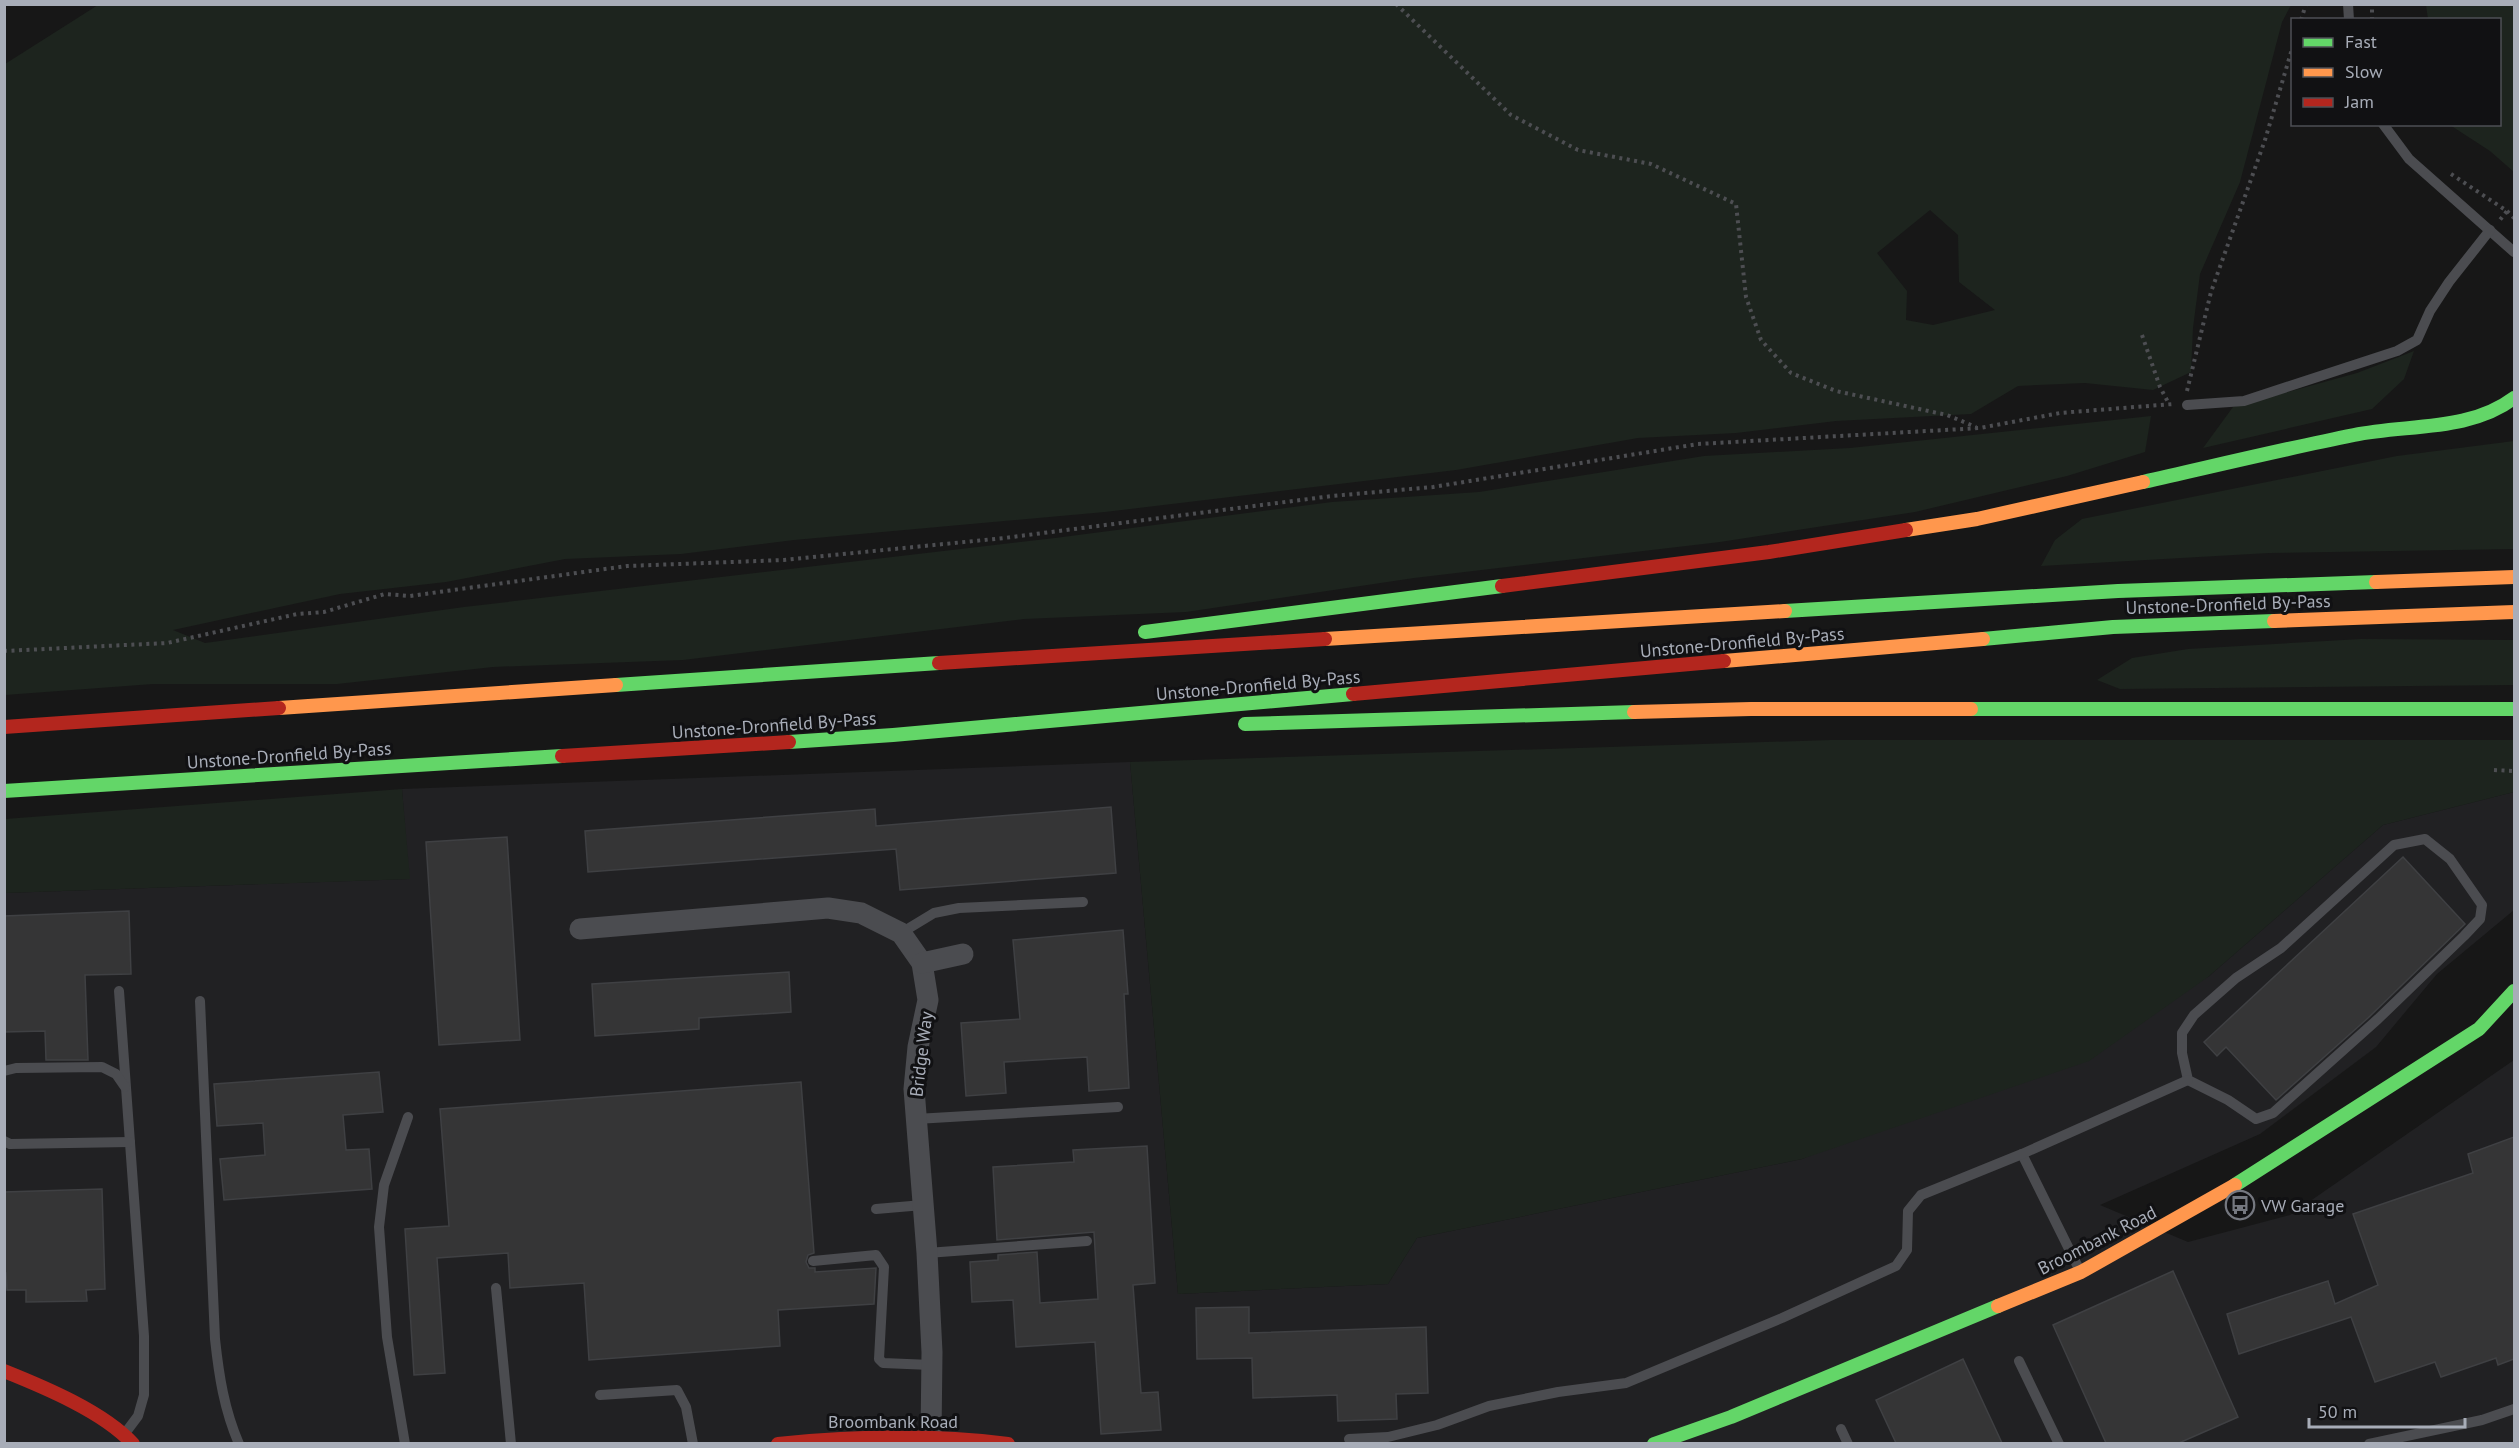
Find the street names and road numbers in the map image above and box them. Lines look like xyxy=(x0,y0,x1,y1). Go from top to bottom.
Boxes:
street label: Unstone-Dronfield By-Pass xyxy=(2125,589,2331,619)
street label: Unstone-Dronfield By-Pass xyxy=(1639,622,1845,662)
street label: Unstone-Dronfield By-Pass xyxy=(1155,665,1361,705)
street label: Unstone-Dronfield By-Pass xyxy=(671,706,877,744)
street label: Unstone-Dronfield By-Pass xyxy=(186,736,392,774)
street label: Bridge Way xyxy=(904,1009,938,1098)
street label: Broombank Road xyxy=(2034,1200,2160,1280)
street label: Broombank Road xyxy=(828,1410,958,1433)

